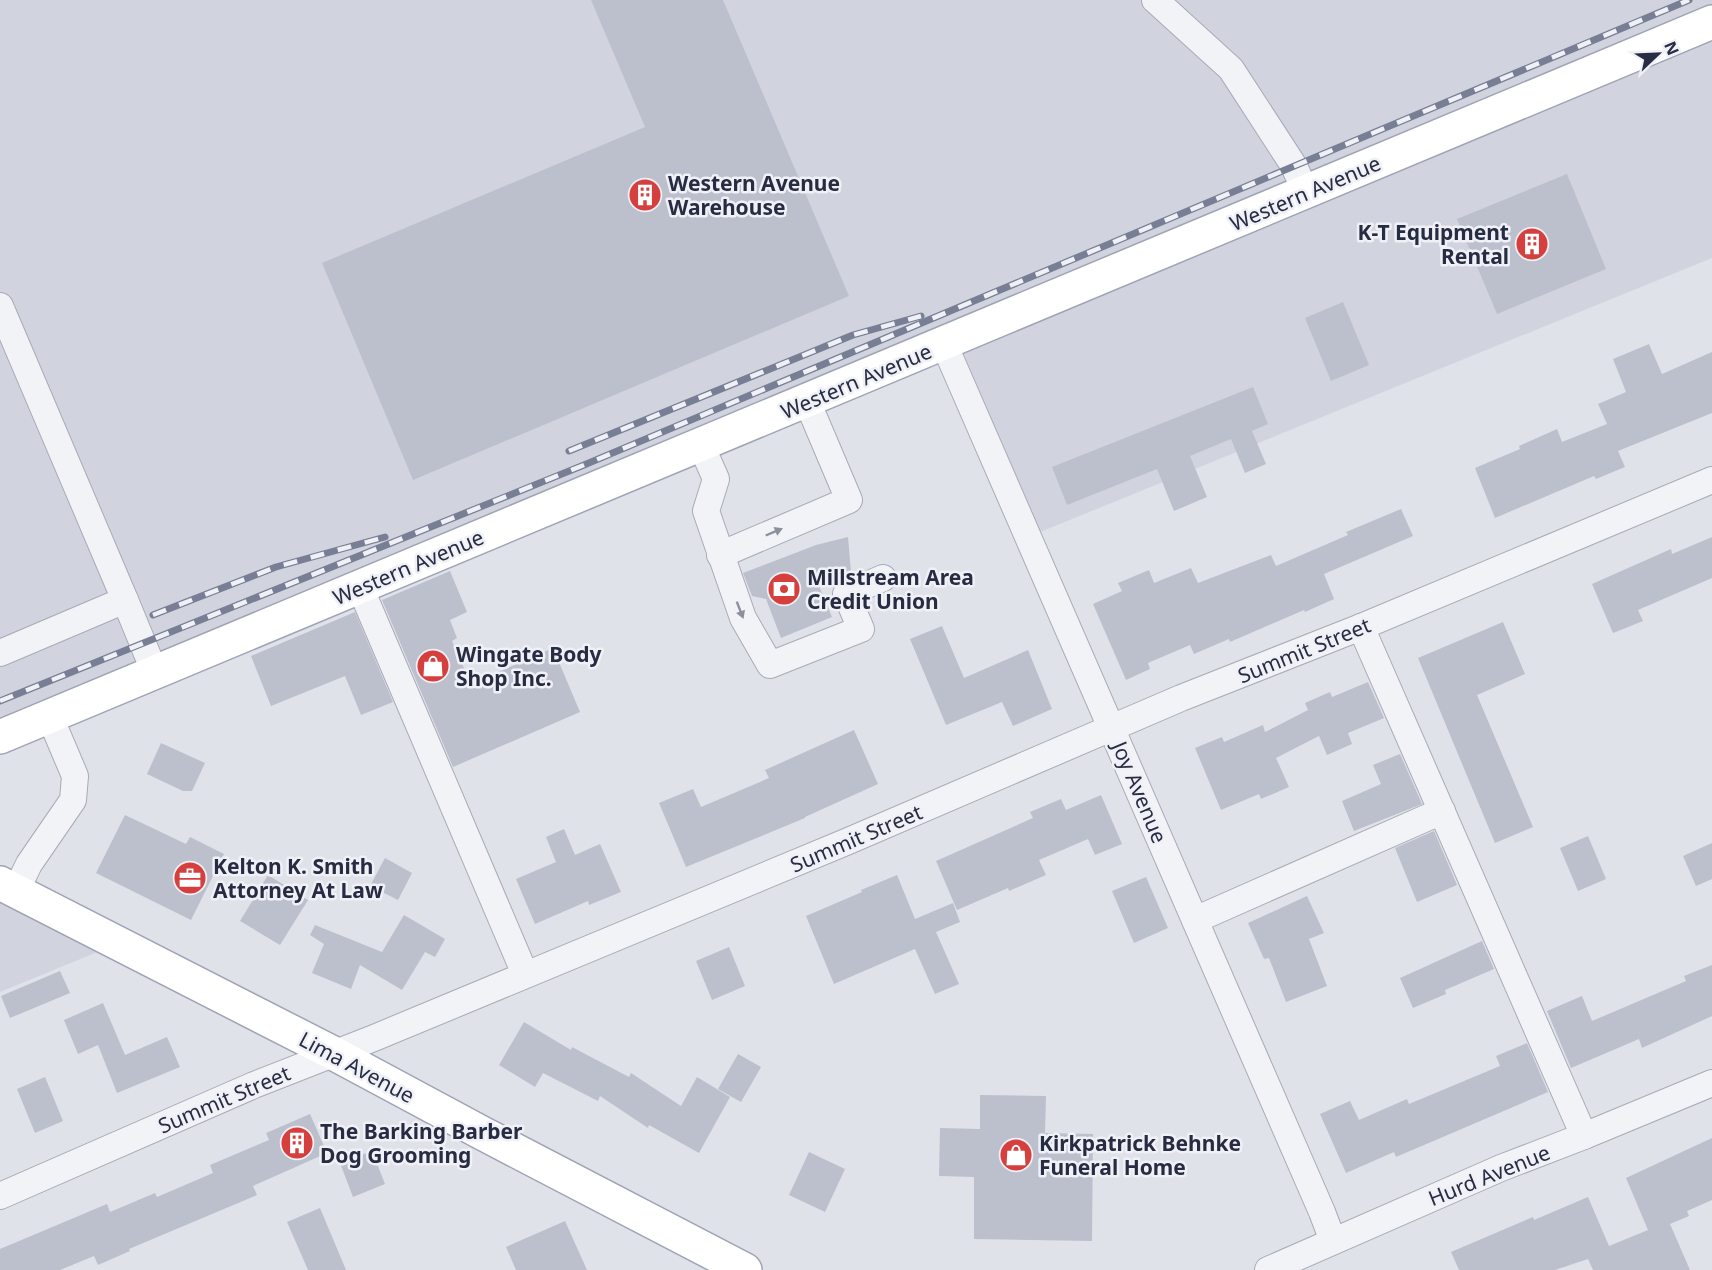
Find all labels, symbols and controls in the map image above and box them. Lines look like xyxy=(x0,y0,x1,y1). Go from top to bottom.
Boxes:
north arrow xyxy=(1628,24,1688,84)
text: N xyxy=(1659,38,1684,58)
street label: Western Avenue xyxy=(1225,149,1385,237)
place label: Western Avenue Warehouse xyxy=(668,169,840,221)
building icon: Western Avenue Warehouse xyxy=(627,177,663,213)
place label: K-T Equipment Rental xyxy=(1358,218,1509,270)
building icon: K-T Equipment Rental xyxy=(1514,226,1550,262)
street label: Western Avenue xyxy=(776,337,936,425)
street label: Western Avenue xyxy=(328,523,488,611)
one-way arrow xyxy=(765,527,783,537)
place label: Millstream Area Credit Union xyxy=(807,563,974,615)
bank icon: Millstream Area Credit Union xyxy=(766,571,802,607)
one-way arrow xyxy=(736,601,745,619)
street label: Summit Street xyxy=(1233,610,1375,689)
place label: Wingate Body Shop Inc. xyxy=(456,640,602,692)
shop icon: Wingate Body Shop Inc. xyxy=(415,648,451,684)
street label: Joy Avenue xyxy=(1105,735,1174,847)
street label: Summit Street xyxy=(786,797,927,878)
place label: Kelton K. Smith Attorney At Law xyxy=(213,852,383,904)
office icon: Kelton K. Smith Attorney At Law xyxy=(172,860,208,896)
street label: Lima Avenue xyxy=(294,1025,420,1109)
street label: Summit Street xyxy=(154,1058,295,1139)
place label: The Barking Barber Dog Grooming xyxy=(320,1117,523,1169)
building icon: The Barking Barber Dog Grooming xyxy=(279,1125,315,1161)
place label: Kirkpatrick Behnke Funeral Home xyxy=(1039,1129,1241,1181)
shop icon: Kirkpatrick Behnke Funeral Home xyxy=(998,1137,1034,1173)
street label: Hurd Avenue xyxy=(1424,1138,1554,1212)

